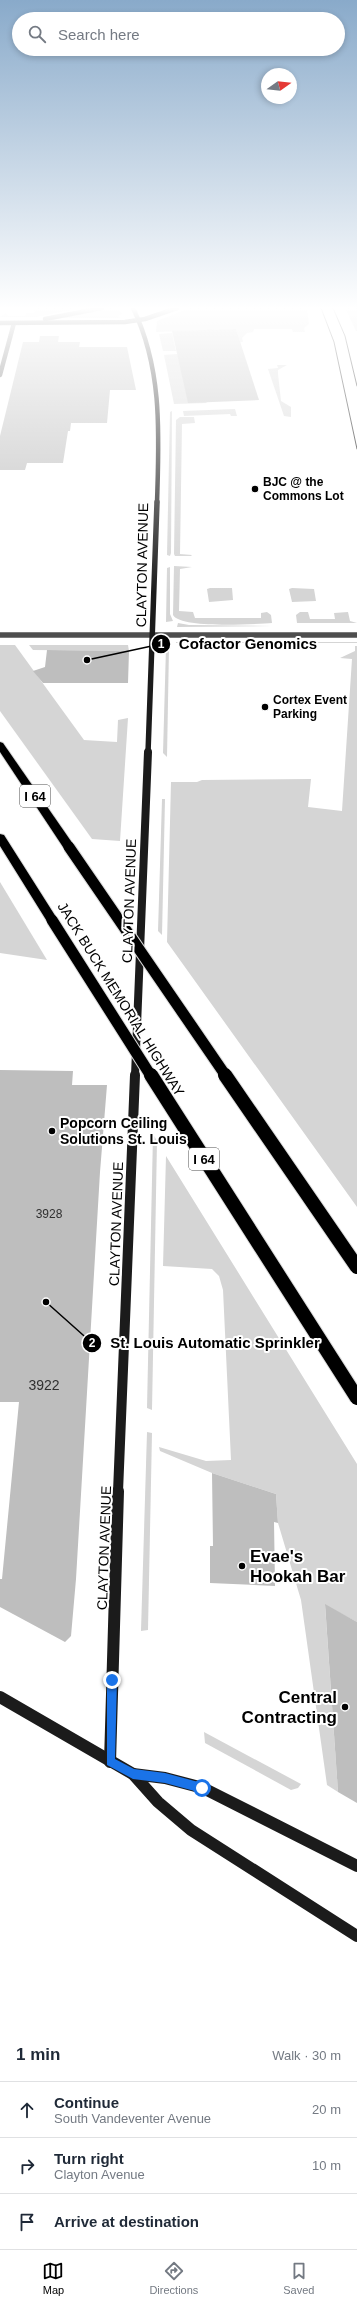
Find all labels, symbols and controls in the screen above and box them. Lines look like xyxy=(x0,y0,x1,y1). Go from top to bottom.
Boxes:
search box xyxy=(12,12,345,56)
icon: search xyxy=(26,23,48,45)
text: Search here xyxy=(58,26,140,43)
north arrow xyxy=(261,68,297,104)
place label: BJC @ the Commons Lot xyxy=(263,475,344,503)
marker: BJC @ the Commons Lot xyxy=(250,484,260,494)
street label: CLAYTON AVENUE xyxy=(133,503,151,627)
callout: Cofactor Genomics xyxy=(151,630,326,657)
text: Cofactor Genomics xyxy=(179,635,317,652)
text: 1 xyxy=(158,637,165,651)
place label: Cortex Event Parking xyxy=(273,693,347,721)
marker: Cortex Event Parking xyxy=(260,702,270,712)
road number: I 64 xyxy=(20,785,50,807)
street label: CLAYTON AVENUE xyxy=(119,839,139,963)
street label: JACK BUCK MEMORIAL HIGHWAY xyxy=(54,899,188,1100)
place label: Popcorn Ceiling Solutions St. Louis xyxy=(60,1115,187,1147)
marker: Popcorn Ceiling Solutions St. Louis xyxy=(47,1126,57,1136)
road number: I 64 xyxy=(189,1148,219,1170)
street label: CLAYTON AVENUE xyxy=(106,1162,126,1286)
house number: 3928 xyxy=(36,1207,63,1221)
callout: St. Louis Automatic Sprinkler xyxy=(82,1329,328,1356)
text: St. Louis Automatic Sprinkler xyxy=(110,1334,320,1351)
text: 2 xyxy=(89,1336,96,1350)
house number: 3922 xyxy=(28,1377,60,1393)
street label: CLAYTON AVENUE xyxy=(94,1486,114,1610)
place label: Evae's Hookah Bar xyxy=(250,1547,346,1586)
marker: Evae's Hookah Bar xyxy=(237,1561,247,1571)
route end xyxy=(103,1671,121,1689)
place label: Central Contracting xyxy=(242,1688,337,1727)
marker: Central Contracting xyxy=(340,1702,350,1712)
route start xyxy=(193,1779,211,1797)
text: 1 min xyxy=(16,2045,60,2064)
text: Walk · 30 m xyxy=(272,2048,341,2063)
text: Continue xyxy=(54,2094,119,2111)
icon: ahead xyxy=(16,2099,38,2121)
text: 20 m xyxy=(312,2102,341,2117)
text: South Vandeventer Avenue xyxy=(54,2111,211,2126)
text: Turn right xyxy=(54,2150,124,2167)
icon: right xyxy=(16,2155,38,2177)
text: 10 m xyxy=(312,2158,341,2173)
text: Clayton Avenue xyxy=(54,2167,145,2182)
icon: arrive xyxy=(16,2211,38,2233)
text: Arrive at destination xyxy=(54,2213,199,2230)
tab: Map xyxy=(42,2260,64,2296)
tab: Directions xyxy=(149,2260,198,2296)
tab: Saved xyxy=(283,2260,314,2296)

